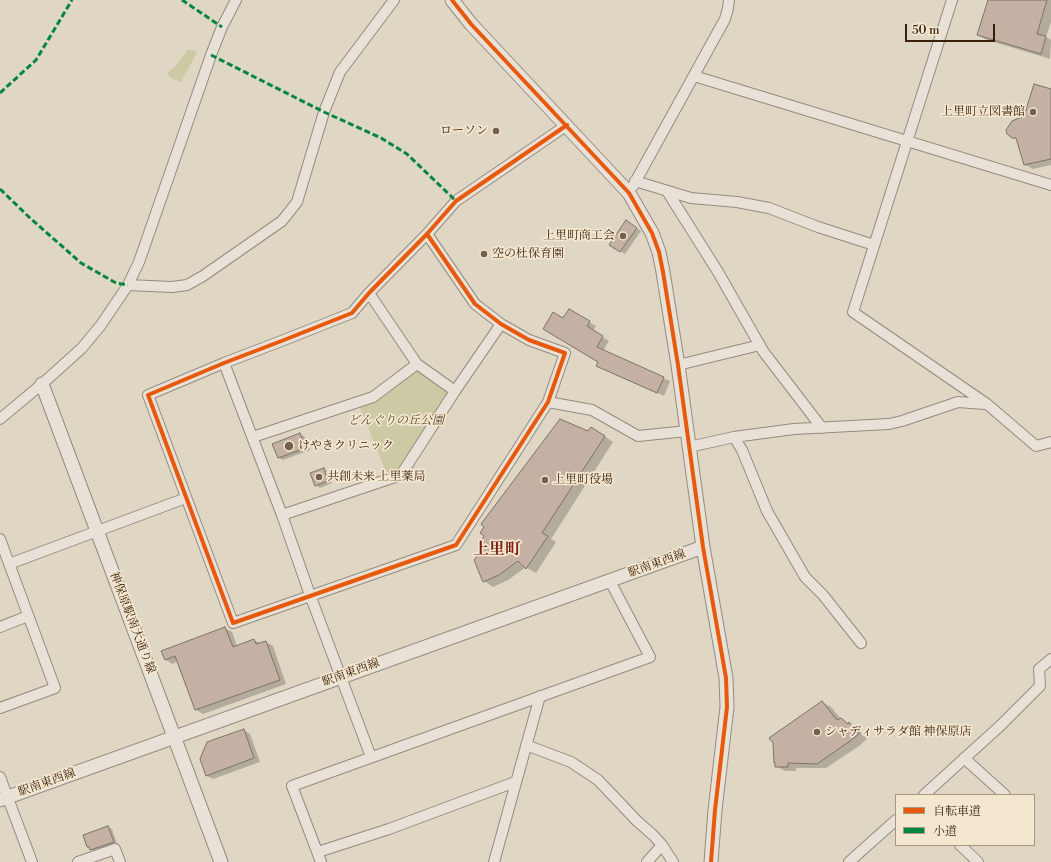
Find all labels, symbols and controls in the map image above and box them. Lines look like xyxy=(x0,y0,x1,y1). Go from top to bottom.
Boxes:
scale bar xyxy=(907,16,997,42)
text: 50 m xyxy=(912,23,940,38)
place label: 上里町立図書館 xyxy=(941,105,1025,119)
marker: 上里町立図書館 xyxy=(1028,107,1038,117)
place label: ローソン xyxy=(440,124,488,138)
marker: ローソン xyxy=(491,126,501,136)
place label: 上里町商工会 xyxy=(543,229,615,243)
marker: 上里町商工会 xyxy=(618,231,628,241)
place label: 空の杜保育園 xyxy=(492,247,564,261)
marker: 空の杜保育園 xyxy=(479,249,489,259)
park label: どんぐりの丘公園 xyxy=(348,414,444,428)
place label: けやきクリニック xyxy=(298,439,394,453)
marker: けやきクリニック xyxy=(283,440,295,452)
place label: 共創未来 上里薬局 xyxy=(327,470,425,484)
marker: 共創未来 上里薬局 xyxy=(314,472,324,482)
place label: 上里町役場 xyxy=(553,473,613,487)
marker: 上里町役場 xyxy=(540,475,550,485)
district label: 上里町 xyxy=(473,540,521,560)
street label: 駅南東西線 xyxy=(626,547,688,581)
street label: 神保原駅南大通り線 xyxy=(106,570,158,676)
street label: 駅南東西線 xyxy=(320,656,382,690)
place label: シャディサラダ館 神保原店 xyxy=(825,725,971,739)
marker: シャディサラダ館 神保原店 xyxy=(812,727,822,737)
street label: 駅南東西線 xyxy=(16,766,78,800)
legend xyxy=(895,794,1035,846)
text: 自転車道 xyxy=(933,804,981,819)
text: 小道 xyxy=(933,824,957,839)

